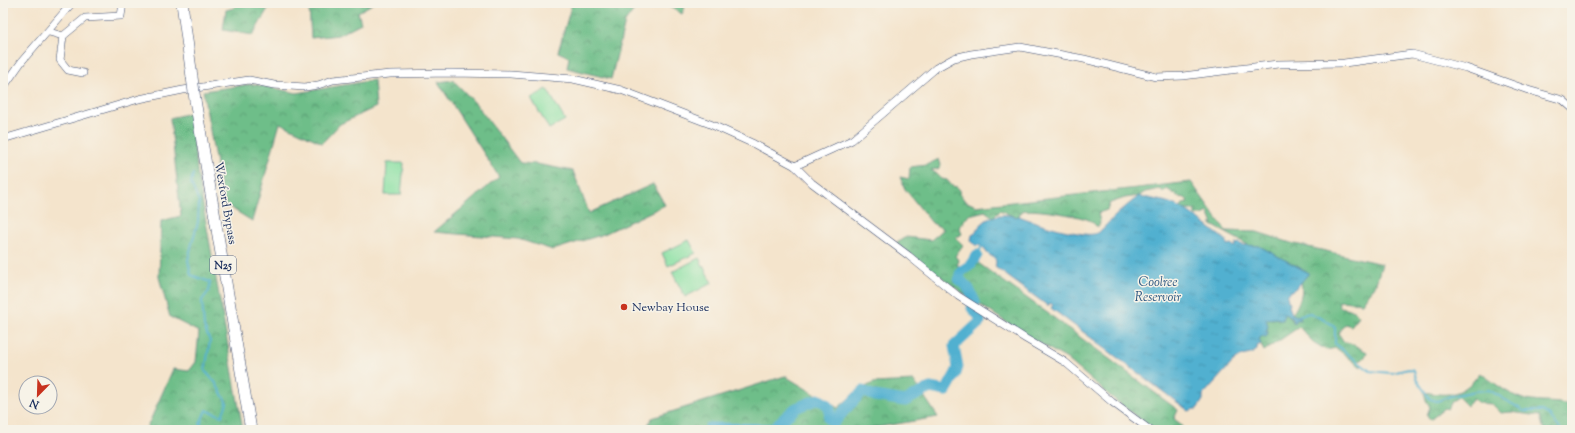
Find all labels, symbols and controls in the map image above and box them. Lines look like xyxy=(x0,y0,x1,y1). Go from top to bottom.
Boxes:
street label: Wexford Bypass xyxy=(209,160,241,246)
road number: N25 xyxy=(210,256,236,274)
water label: Coolree Reservoir xyxy=(1135,274,1182,307)
place label: Newbay House xyxy=(632,299,710,317)
marker: Newbay House xyxy=(619,302,629,312)
north arrow xyxy=(18,375,58,415)
text: N xyxy=(27,394,43,413)

